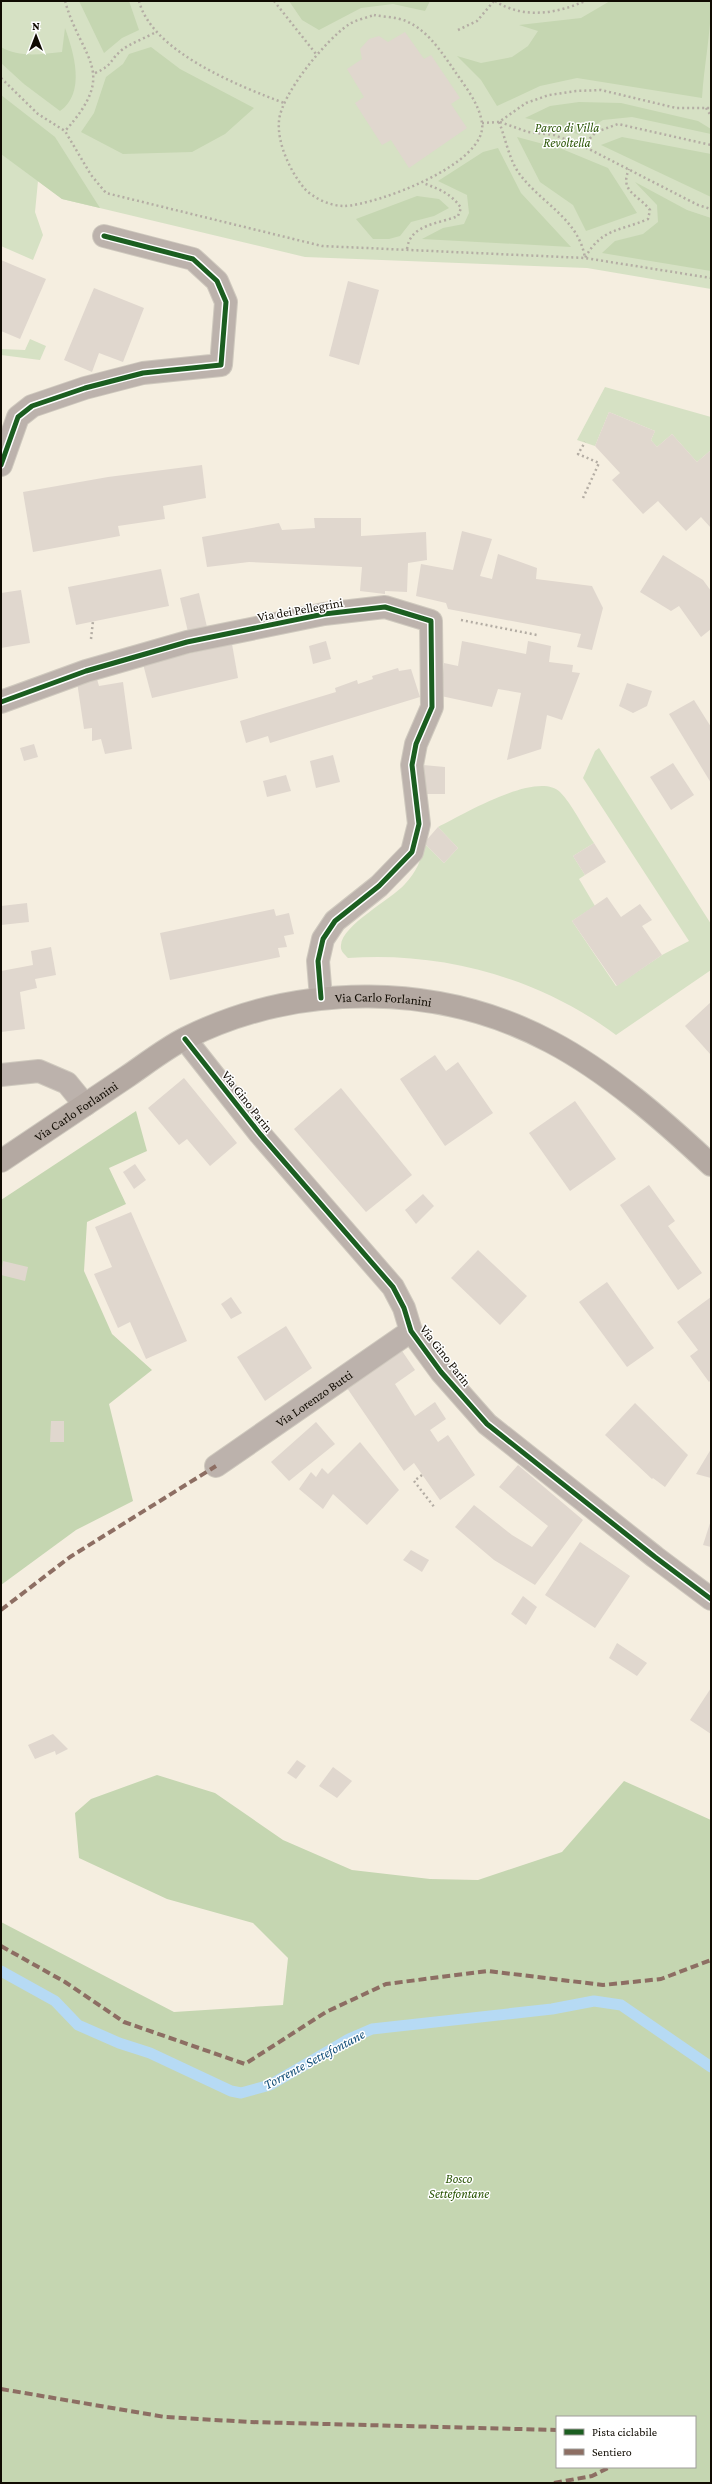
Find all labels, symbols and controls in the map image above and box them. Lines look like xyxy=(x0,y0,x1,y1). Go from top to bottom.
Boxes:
north arrow xyxy=(16,16,56,56)
text: N xyxy=(32,20,40,32)
park label: Parco di Villa Revoltella xyxy=(535,120,599,150)
street label: Via dei Pellegrini xyxy=(256,594,345,624)
street label: Via Carlo Forlanini xyxy=(335,989,433,1010)
street label: Via Gino Parin xyxy=(219,1068,276,1135)
street label: Via Carlo Forlanini xyxy=(32,1078,121,1145)
street label: Via Gino Parin xyxy=(417,1322,474,1389)
street label: Via Lorenzo Butti xyxy=(273,1367,356,1430)
water label: Torrente Settefontane xyxy=(261,2025,368,2092)
park label: Bosco Settefontane xyxy=(429,2171,489,2201)
legend xyxy=(556,2416,696,2468)
text: Pista ciclabile xyxy=(592,2425,657,2439)
text: Sentiero xyxy=(592,2445,632,2459)

